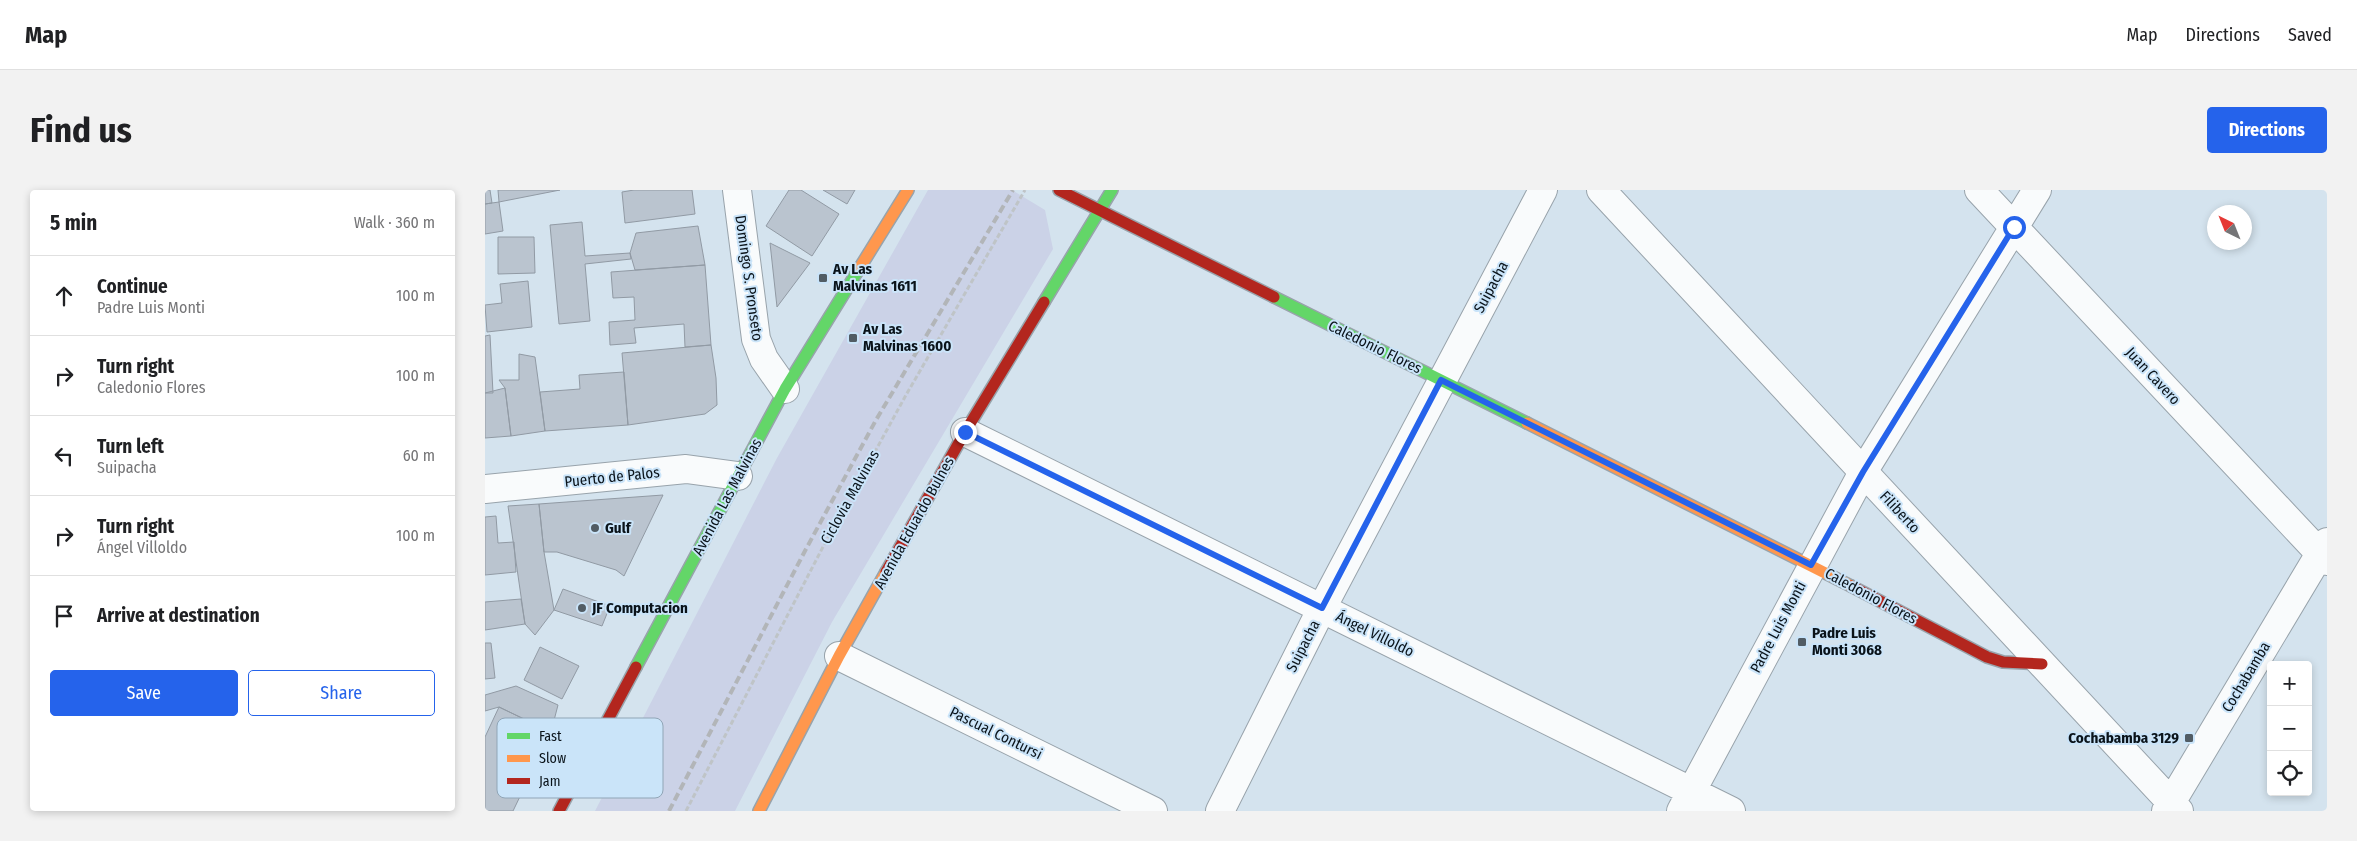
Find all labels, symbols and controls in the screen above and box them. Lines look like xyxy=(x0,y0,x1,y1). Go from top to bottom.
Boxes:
text: Map xyxy=(25,21,67,49)
text: Map xyxy=(2126,24,2158,46)
text: Directions xyxy=(2186,24,2260,46)
text: Saved xyxy=(2288,24,2332,46)
button: Directions xyxy=(2207,107,2327,153)
text: Find us xyxy=(30,109,132,151)
north arrow xyxy=(2207,205,2252,250)
text: 5 min xyxy=(50,210,97,236)
text: Walk · 360 m xyxy=(354,213,435,232)
street label: Domingo S. Pronseto xyxy=(731,214,767,342)
route start xyxy=(2003,216,2026,239)
street label: Suipacha xyxy=(1470,258,1512,316)
place label: Av Las Malvinas 1611 xyxy=(832,260,917,295)
marker: Av Las Malvinas 1611 xyxy=(817,272,829,284)
text: Continue xyxy=(97,275,168,298)
icon: ahead xyxy=(50,282,78,310)
text: 100 m xyxy=(396,286,435,305)
text: Padre Luis Monti xyxy=(97,298,205,317)
street label: Caledonio Flores xyxy=(1325,317,1425,377)
place label: Av Las Malvinas 1600 xyxy=(862,320,952,355)
marker: Av Las Malvinas 1600 xyxy=(847,332,859,344)
street label: Juan Cavero xyxy=(2122,344,2184,409)
text: Turn right xyxy=(97,355,174,378)
icon: right xyxy=(50,362,78,390)
text: 100 m xyxy=(396,366,435,385)
text: Caledonio Flores xyxy=(97,378,206,397)
route end xyxy=(954,421,977,444)
text: Turn left xyxy=(97,435,164,458)
street label: Avenida Las Malvinas xyxy=(689,435,765,559)
icon: left xyxy=(50,442,78,470)
text: 60 m xyxy=(403,446,435,465)
street label: Ciclovia Malvinas xyxy=(817,447,883,547)
street label: Avenida Eduardo Bulnes xyxy=(870,454,958,592)
text: Suipacha xyxy=(97,458,157,477)
street label: Puerto de Palos xyxy=(564,463,660,491)
street label: Filiberto xyxy=(1876,487,1924,537)
text: Turn right xyxy=(97,515,174,538)
place label: Gulf xyxy=(605,519,632,537)
icon: right xyxy=(50,522,78,550)
marker: Gulf xyxy=(589,522,601,534)
text: 100 m xyxy=(396,526,435,545)
text: Ángel Villoldo xyxy=(97,538,187,557)
street label: Caledonio Flores xyxy=(1822,564,1920,628)
street label: Padre Luis Monti xyxy=(1746,578,1810,676)
place label: JF Computacion xyxy=(591,599,688,617)
icon: arrive xyxy=(50,602,78,630)
marker: JF Computacion xyxy=(576,602,588,614)
text: Arrive at destination xyxy=(97,604,260,627)
street label: Ángel Villoldo xyxy=(1333,607,1417,661)
street label: Suipacha xyxy=(1282,617,1324,675)
place label: Padre Luis Monti 3068 xyxy=(1812,624,1882,659)
marker: Padre Luis Monti 3068 xyxy=(1796,636,1808,648)
street label: Cochabamba xyxy=(2218,639,2274,715)
map controls xyxy=(2267,661,2312,796)
button: + xyxy=(2267,661,2312,706)
button: Save xyxy=(50,670,238,716)
button: Share xyxy=(248,670,435,716)
street label: Pascual Contursi xyxy=(947,703,1045,763)
button: − xyxy=(2267,706,2312,751)
legend xyxy=(497,718,663,798)
text: Fast xyxy=(539,728,562,745)
place label: Cochabamba 3129 xyxy=(2068,729,2179,747)
marker: Cochabamba 3129 xyxy=(2183,732,2195,744)
text: Slow xyxy=(539,750,566,767)
button: locate xyxy=(2267,751,2312,796)
text: Jam xyxy=(539,773,560,790)

